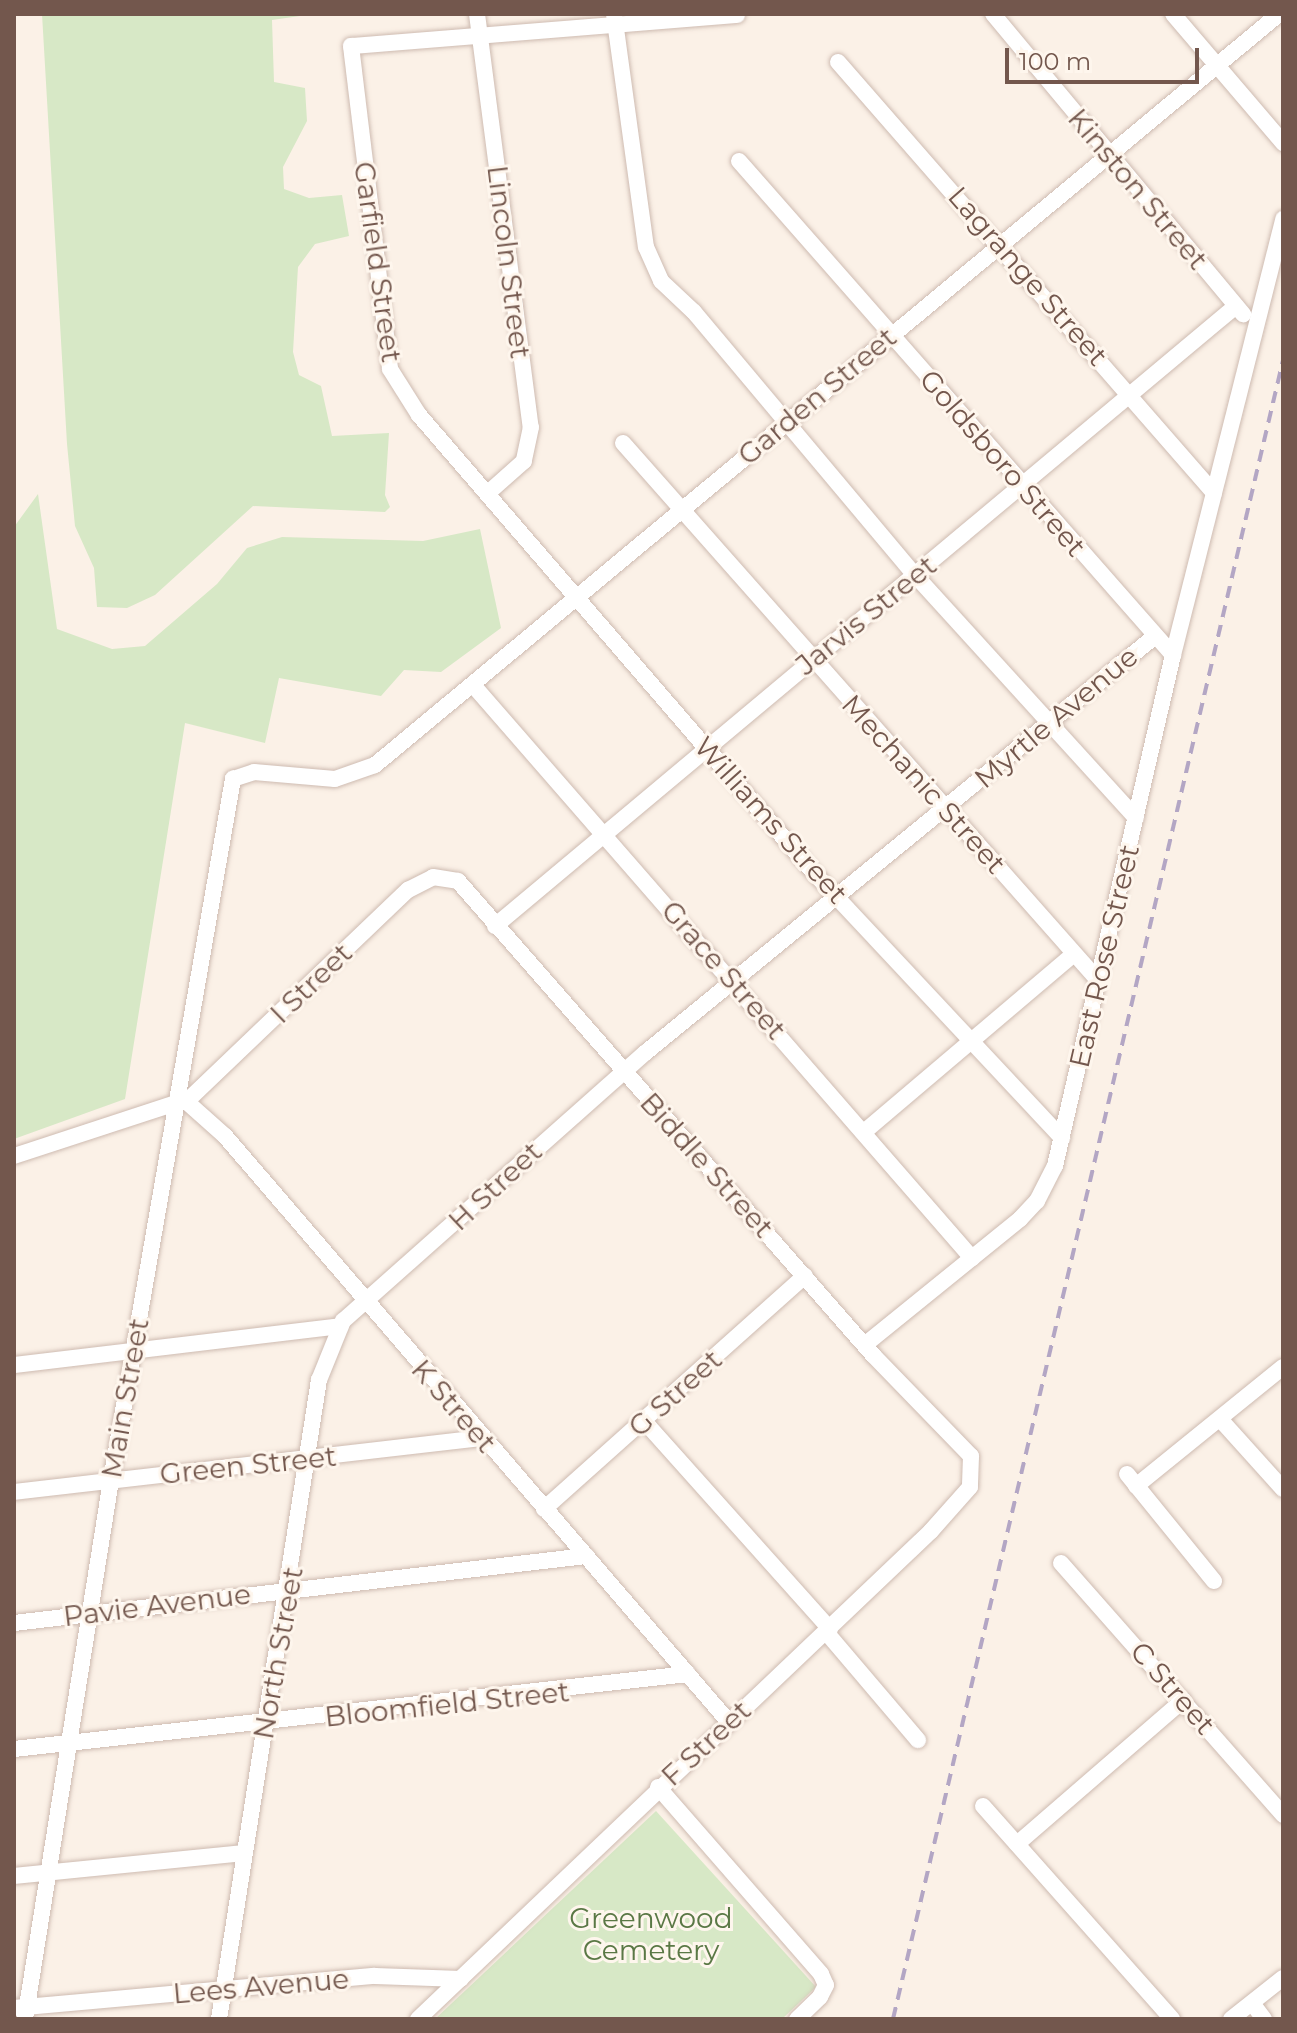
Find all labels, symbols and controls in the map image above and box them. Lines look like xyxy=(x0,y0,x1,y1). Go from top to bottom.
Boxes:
scale bar xyxy=(1009,32,1203,82)
text: 100 m xyxy=(1019,47,1091,76)
street label: Kinston Street xyxy=(1061,102,1215,276)
street label: Garfield Street xyxy=(347,160,409,364)
street label: Lincoln Street xyxy=(480,163,538,361)
street label: Lagrange Street xyxy=(941,180,1115,372)
street label: Garden Street xyxy=(731,320,903,472)
street label: Goldsboro Street xyxy=(913,363,1093,563)
street label: Jarvis Street xyxy=(789,548,943,682)
street label: Myrtle Avenue xyxy=(968,639,1144,795)
street label: Mechanic Street xyxy=(835,688,1013,880)
street label: Williams Street xyxy=(687,730,855,910)
street label: East Rose Street xyxy=(1062,841,1146,1071)
street label: Grace Street xyxy=(655,894,793,1046)
street label: I Street xyxy=(263,936,359,1030)
street label: Biddle Street xyxy=(633,1086,781,1244)
street label: H Street xyxy=(442,1135,548,1237)
street label: Main Street xyxy=(94,1315,156,1481)
street label: G Street xyxy=(622,1342,728,1444)
street label: K Street xyxy=(405,1353,503,1459)
street label: Green Street xyxy=(158,1439,338,1491)
street label: North Street xyxy=(246,1564,310,1742)
street label: Pavie Avenue xyxy=(61,1577,253,1633)
street label: C Street xyxy=(1124,1635,1222,1741)
street label: Bloomfield Street xyxy=(323,1674,571,1734)
street label: F Street xyxy=(654,1693,758,1793)
park label: Greenwood Cemetery xyxy=(569,1901,733,1967)
street label: Lees Avenue xyxy=(171,1962,351,2010)

